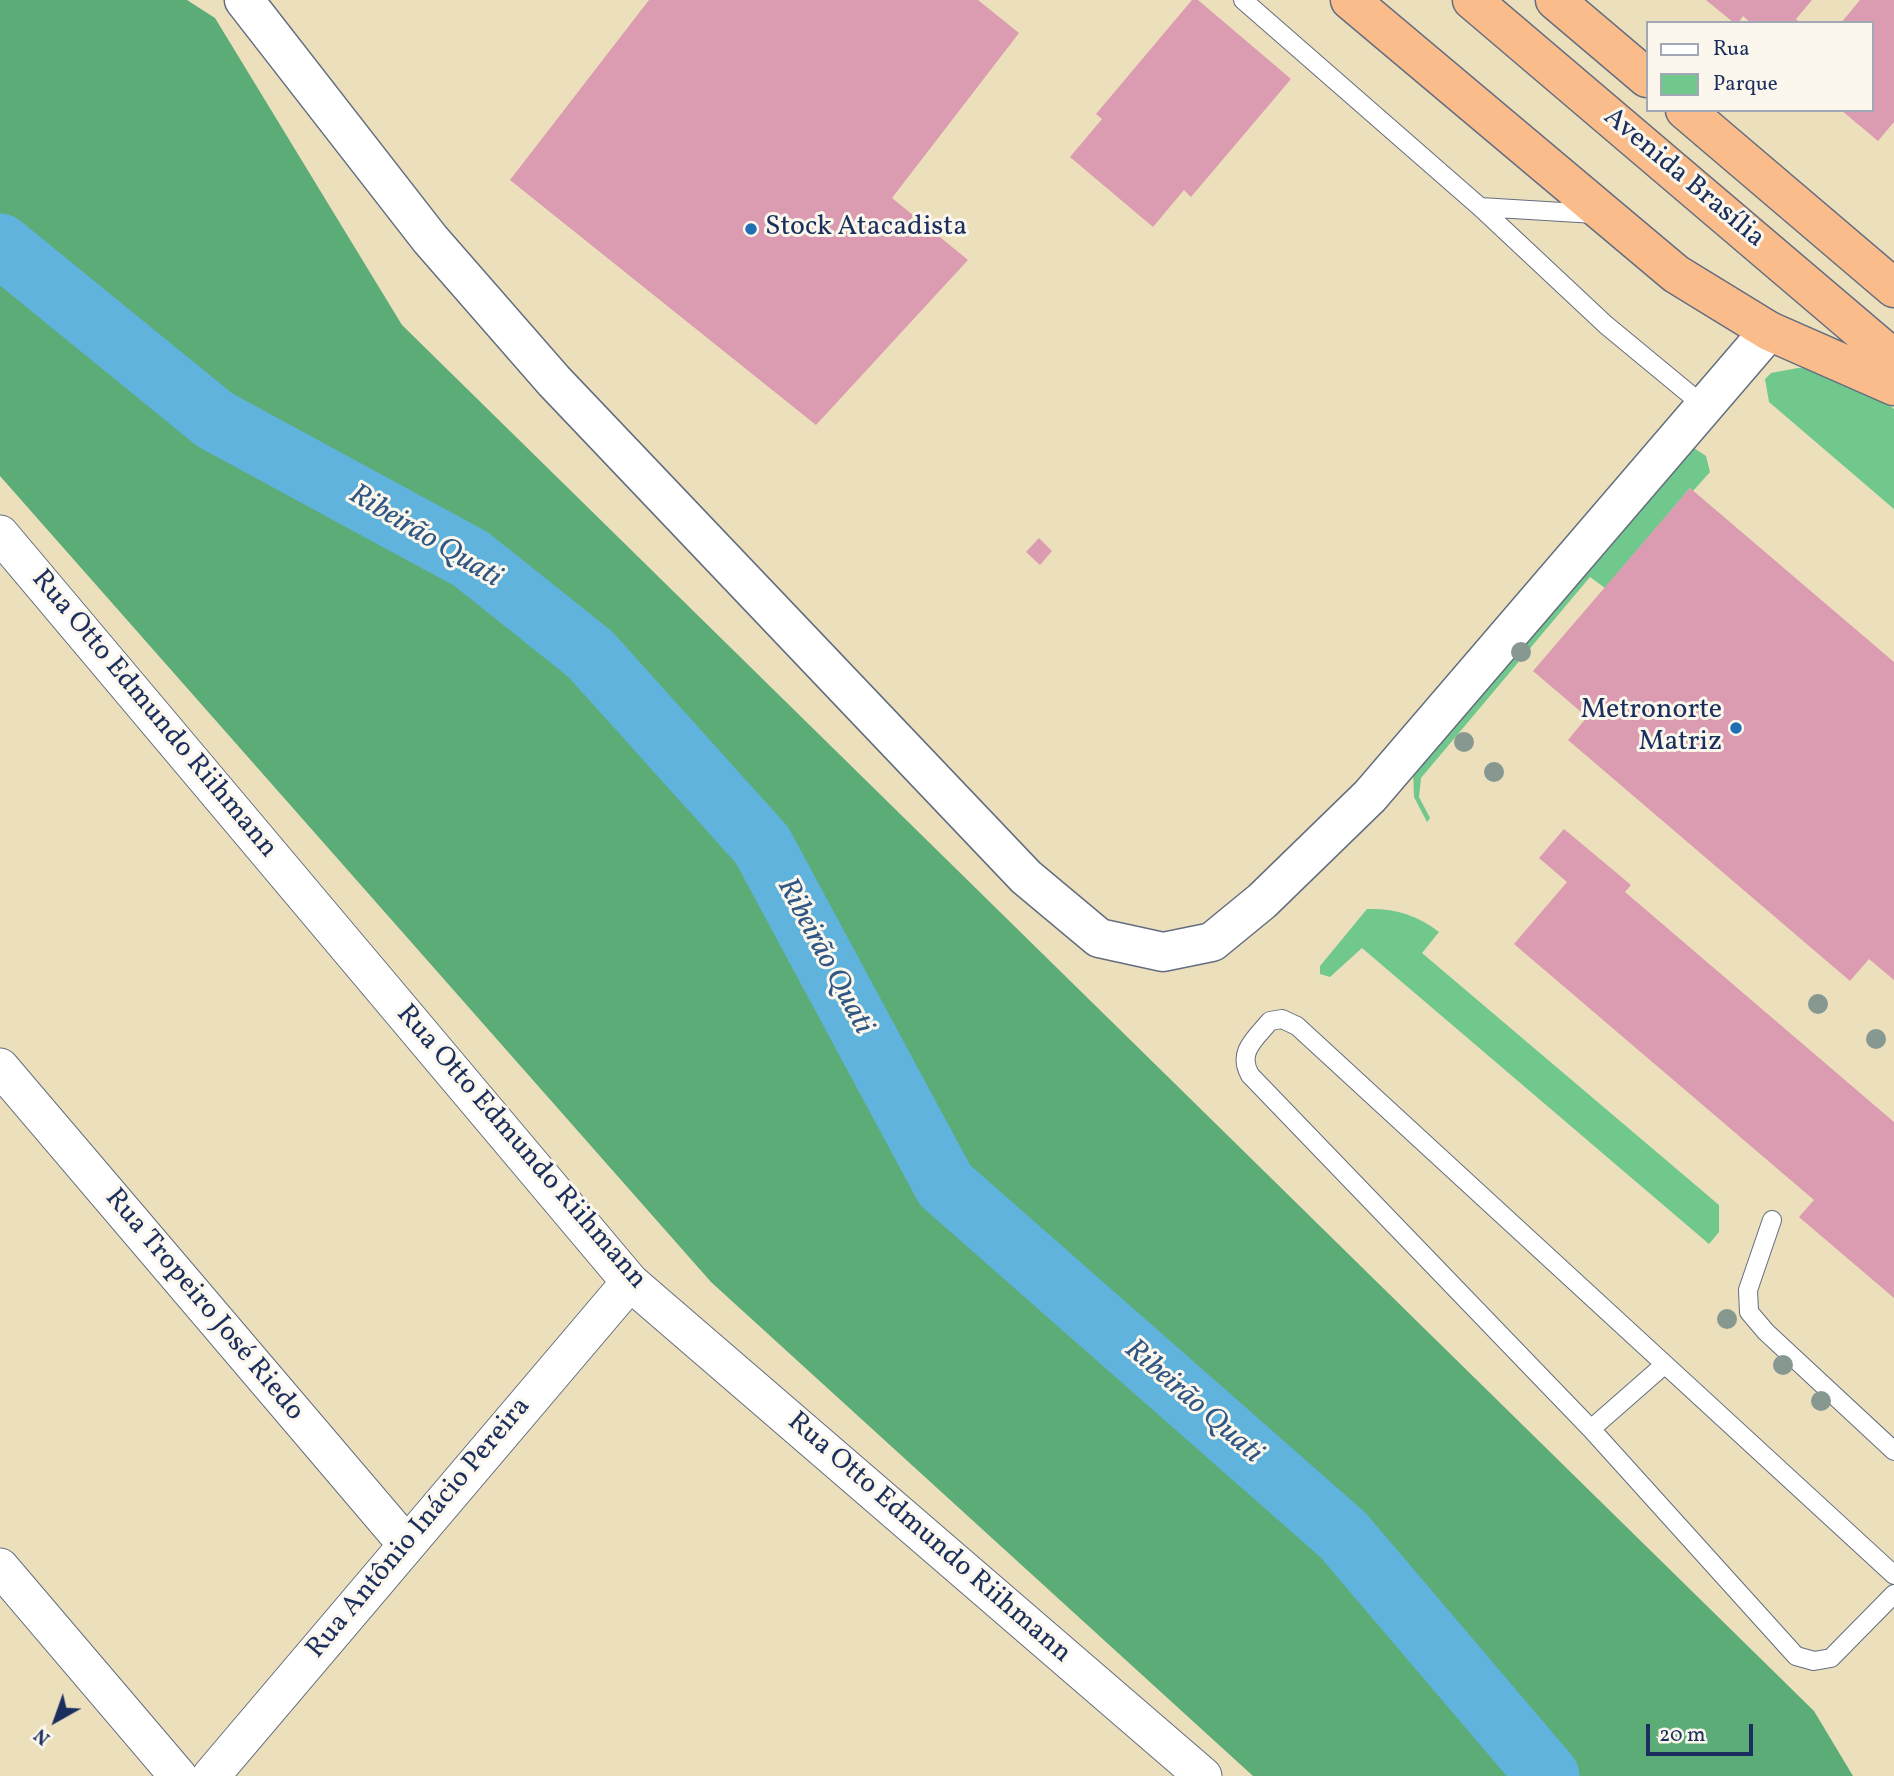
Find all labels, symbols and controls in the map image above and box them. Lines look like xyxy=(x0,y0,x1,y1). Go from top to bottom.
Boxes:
legend xyxy=(1646,21,1873,112)
text: Rua xyxy=(1713,35,1750,64)
text: Parque xyxy=(1713,70,1778,99)
street label: Avenida Brasília xyxy=(1595,102,1771,256)
place label: Stock Atacadista xyxy=(765,212,967,246)
marker: Stock Atacadista xyxy=(743,221,759,237)
water label: Ribeirão Quati xyxy=(341,478,507,598)
street label: Rua Otto Edmundo Riihmann xyxy=(23,564,283,866)
place label: Metronorte Matriz xyxy=(1581,695,1722,761)
marker: Metronorte Matriz xyxy=(1728,720,1744,736)
water label: Ribeirão Quati xyxy=(767,873,879,1041)
street label: Rua Otto Edmundo Riihmann xyxy=(387,999,653,1297)
street label: Rua Tropeiro José Riedo xyxy=(96,1183,310,1429)
water label: Ribeirão Quati xyxy=(1115,1333,1269,1473)
street label: Rua Antônio Inácio Pereira xyxy=(301,1391,539,1667)
street label: Rua Otto Edmundo Riihmann xyxy=(779,1406,1077,1672)
north arrow xyxy=(21,1685,91,1755)
scale bar xyxy=(1649,1710,1756,1754)
text: 20 m xyxy=(1659,1721,1705,1750)
text: N xyxy=(29,1722,56,1750)

